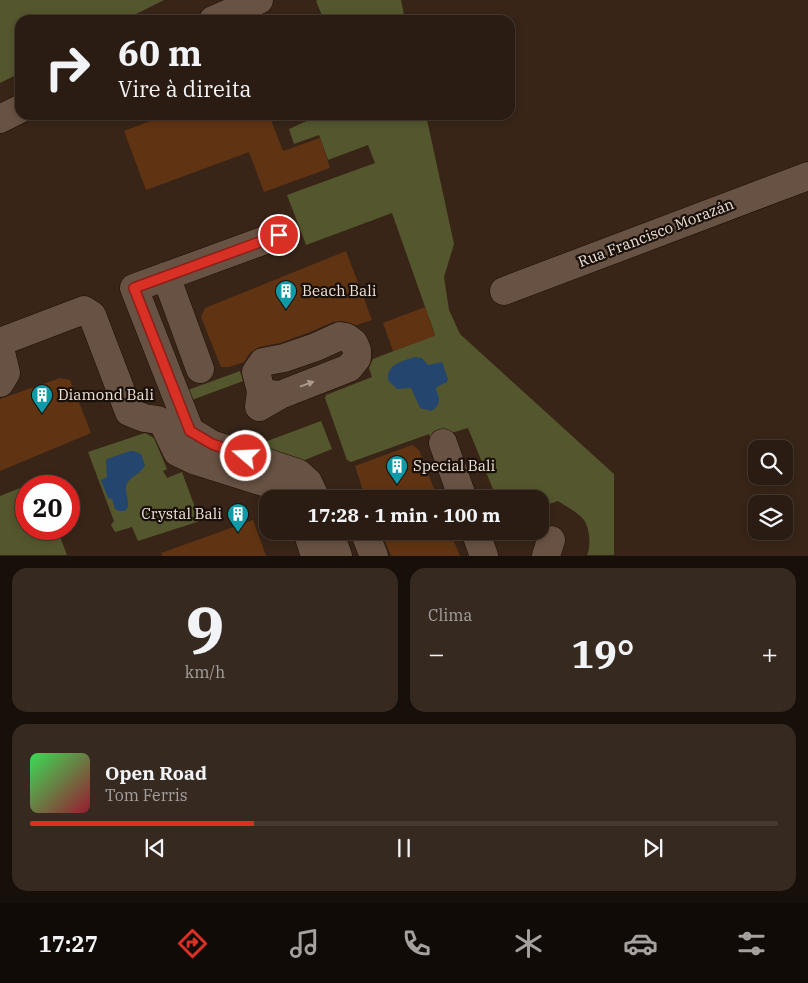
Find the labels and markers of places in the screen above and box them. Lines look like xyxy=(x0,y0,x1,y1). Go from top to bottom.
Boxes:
pin xyxy=(258,214,300,256)
building icon: Beach Bali xyxy=(274,279,298,310)
place label: Beach Bali xyxy=(302,281,377,300)
building icon: Diamond Bali xyxy=(30,383,54,414)
place label: Diamond Bali xyxy=(58,385,154,404)
building icon: Special Bali xyxy=(385,454,409,485)
place label: Special Bali xyxy=(413,456,496,475)
building icon: Crystal Bali xyxy=(226,502,250,533)
place label: Crystal Bali xyxy=(141,504,222,523)

